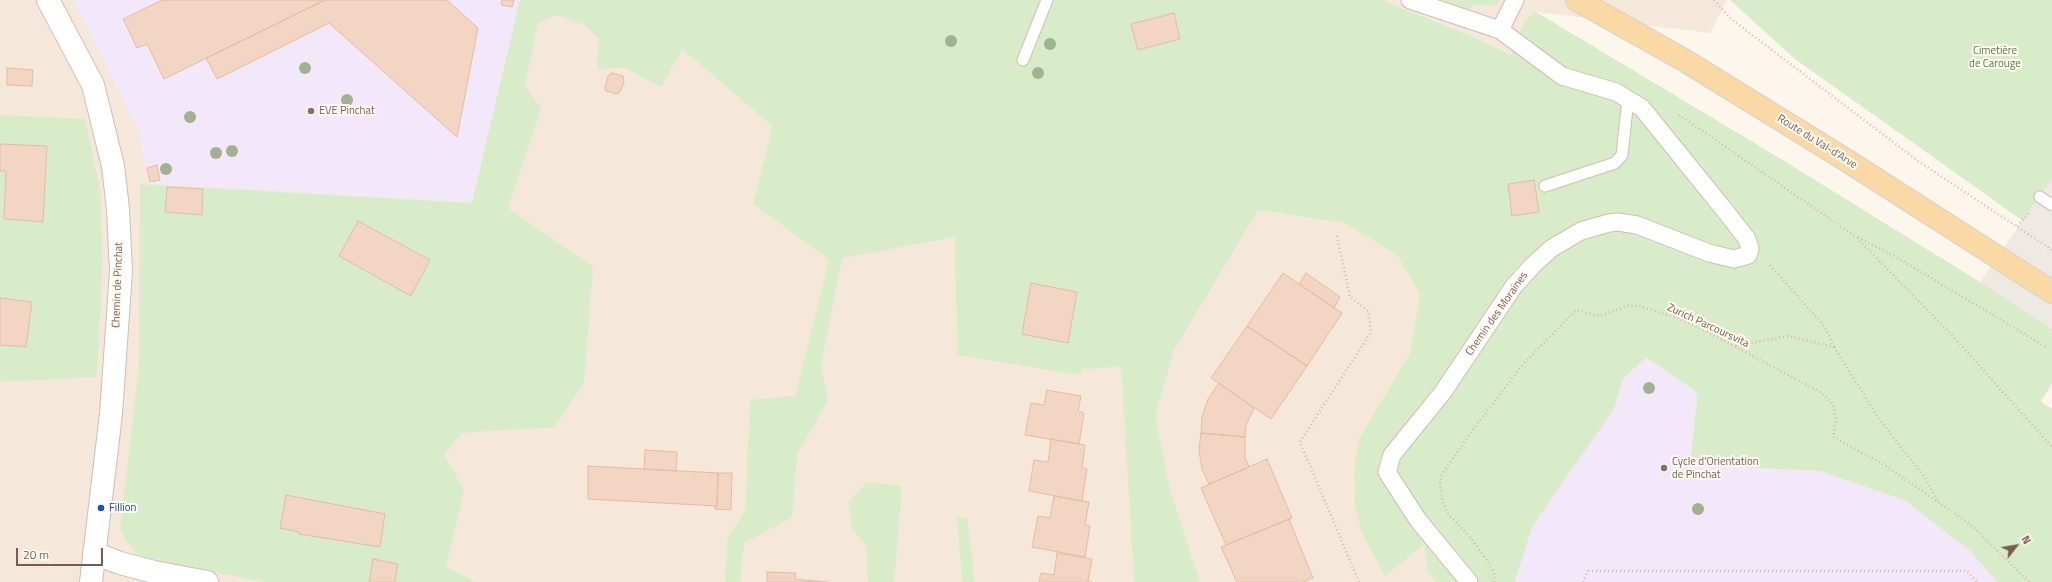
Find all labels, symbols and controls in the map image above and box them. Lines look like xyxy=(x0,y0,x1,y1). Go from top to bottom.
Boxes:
park label: Cimetière de Carouge xyxy=(1969,44,2021,70)
place label: EVE Pinchat xyxy=(319,104,375,118)
marker: EVE Pinchat xyxy=(306,106,316,116)
street label: Route du Val-d'Arve xyxy=(1775,112,1859,172)
street label: Chemin de Pinchat xyxy=(110,242,126,328)
street label: Chemin des Moraines xyxy=(1463,269,1531,359)
street label: Zurich Parcoursvita xyxy=(1665,301,1751,351)
place label: Cycle d'Orientation de Pinchat xyxy=(1672,455,1759,481)
marker: Cycle d'Orientation de Pinchat xyxy=(1659,463,1669,473)
place label: Fillion xyxy=(109,501,136,515)
marker: Fillion xyxy=(96,503,106,513)
north arrow xyxy=(1996,526,2036,566)
text: N xyxy=(2017,532,2035,547)
scale bar xyxy=(18,540,105,566)
text: 20 m xyxy=(23,545,49,564)

